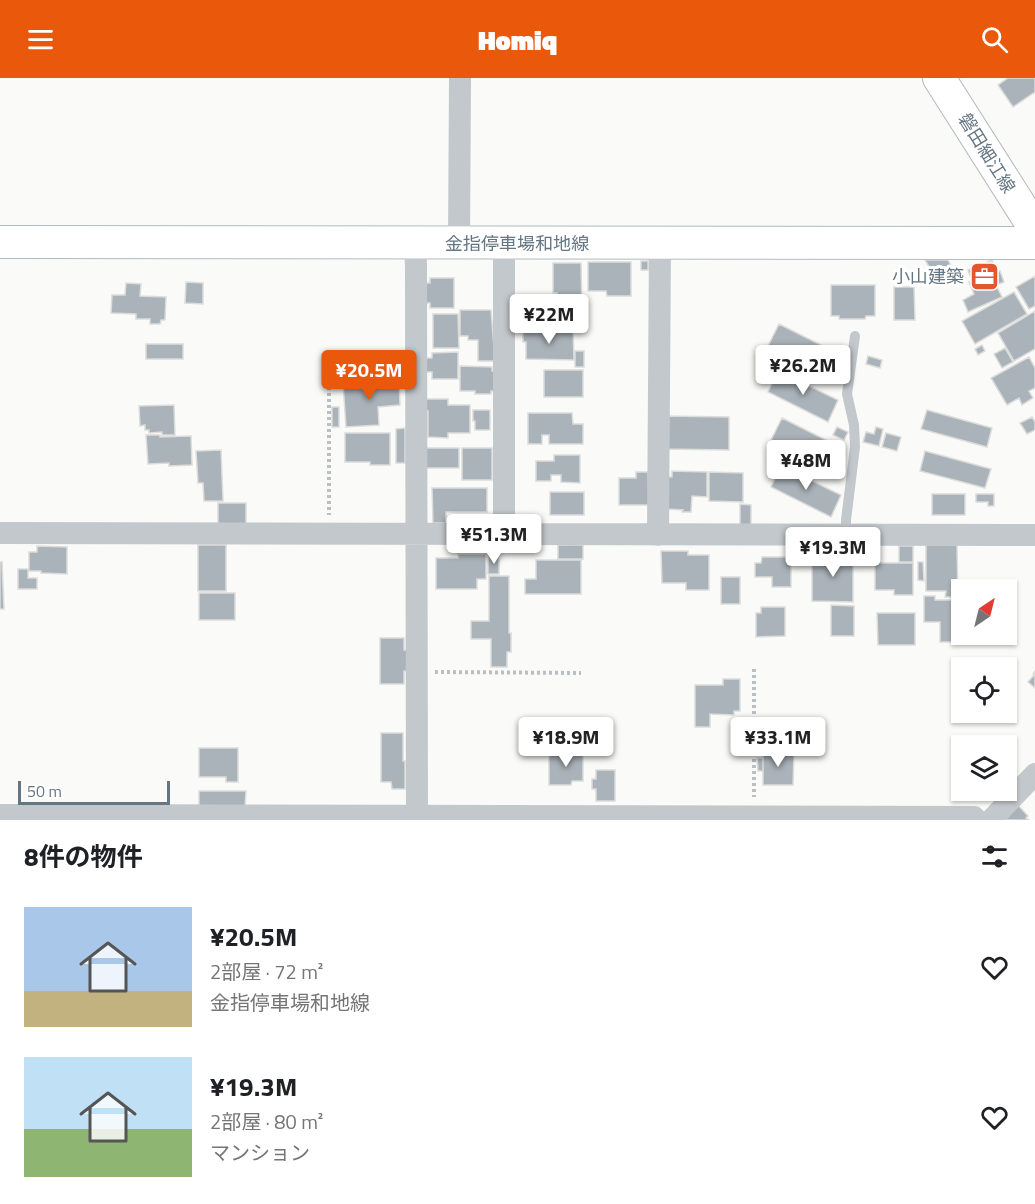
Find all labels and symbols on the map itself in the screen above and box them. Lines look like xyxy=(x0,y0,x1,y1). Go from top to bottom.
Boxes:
street label: 磐田細江線 xyxy=(952,108,1022,198)
street label: 金指停車場和地線 xyxy=(445,230,589,257)
office icon: 小山建築 xyxy=(969,260,1001,292)
place label: 小山建築 xyxy=(892,263,964,290)
pin: ¥22M xyxy=(513,294,585,345)
pin: ¥26.2M xyxy=(754,345,852,396)
pin: ¥20.5M xyxy=(320,350,418,401)
pin: ¥48M xyxy=(770,440,842,491)
pin: ¥51.3M xyxy=(445,514,543,565)
pin: ¥19.3M xyxy=(784,527,882,578)
north arrow xyxy=(951,579,1017,645)
pin: ¥18.9M xyxy=(517,717,615,768)
pin: ¥33.1M xyxy=(729,717,827,768)
scale bar xyxy=(18,778,170,806)

